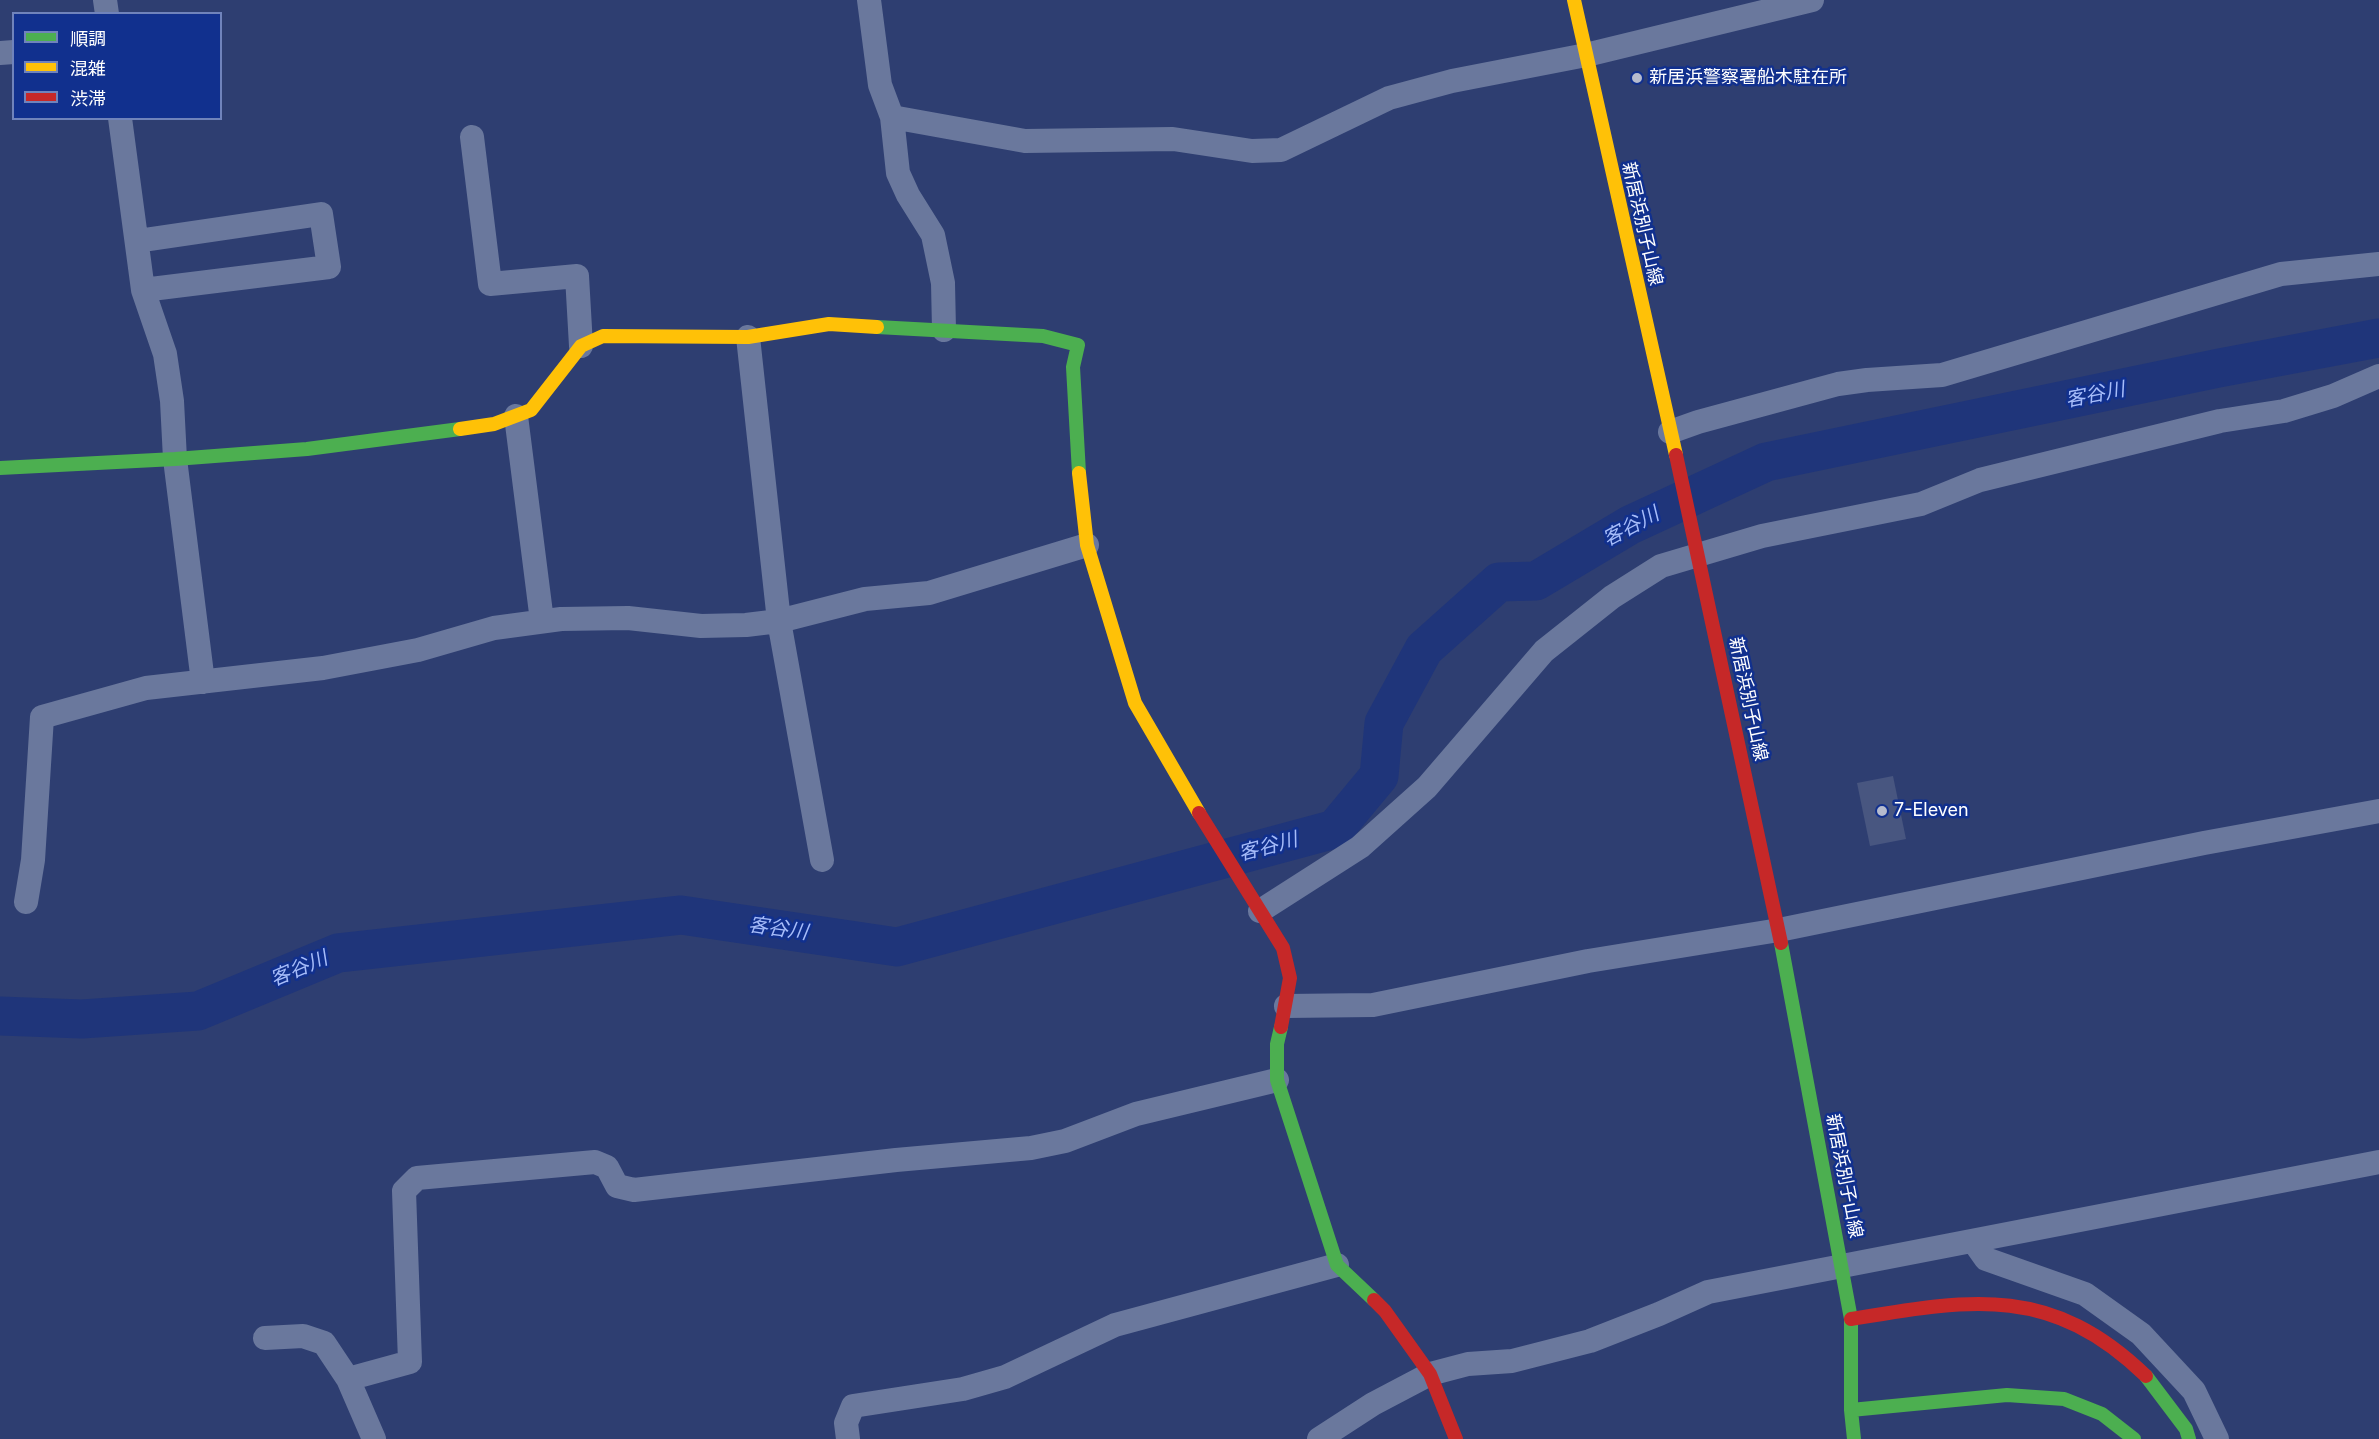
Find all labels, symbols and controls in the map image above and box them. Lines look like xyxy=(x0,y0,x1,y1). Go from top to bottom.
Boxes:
legend xyxy=(12,12,222,120)
text: 順調 xyxy=(70,28,106,49)
text: 混雑 xyxy=(70,58,106,79)
place label: 新居浜警察署船木駐在所 xyxy=(1649,67,1847,89)
marker: 新居浜警察署船木駐在所 xyxy=(1630,71,1644,85)
text: 渋滞 xyxy=(70,88,106,109)
street label: 新居浜別子山線 xyxy=(1617,160,1667,288)
water label: 客谷川 xyxy=(2063,377,2127,413)
water label: 客谷川 xyxy=(1599,502,1663,552)
street label: 新居浜別子山線 xyxy=(1724,635,1772,763)
place label: 7-Eleven xyxy=(1894,800,1969,822)
marker: 7-Eleven xyxy=(1875,804,1889,818)
water label: 客谷川 xyxy=(1236,828,1300,866)
water label: 客谷川 xyxy=(747,913,809,945)
water label: 客谷川 xyxy=(267,946,331,992)
street label: 新居浜別子山線 xyxy=(1821,1112,1867,1240)

